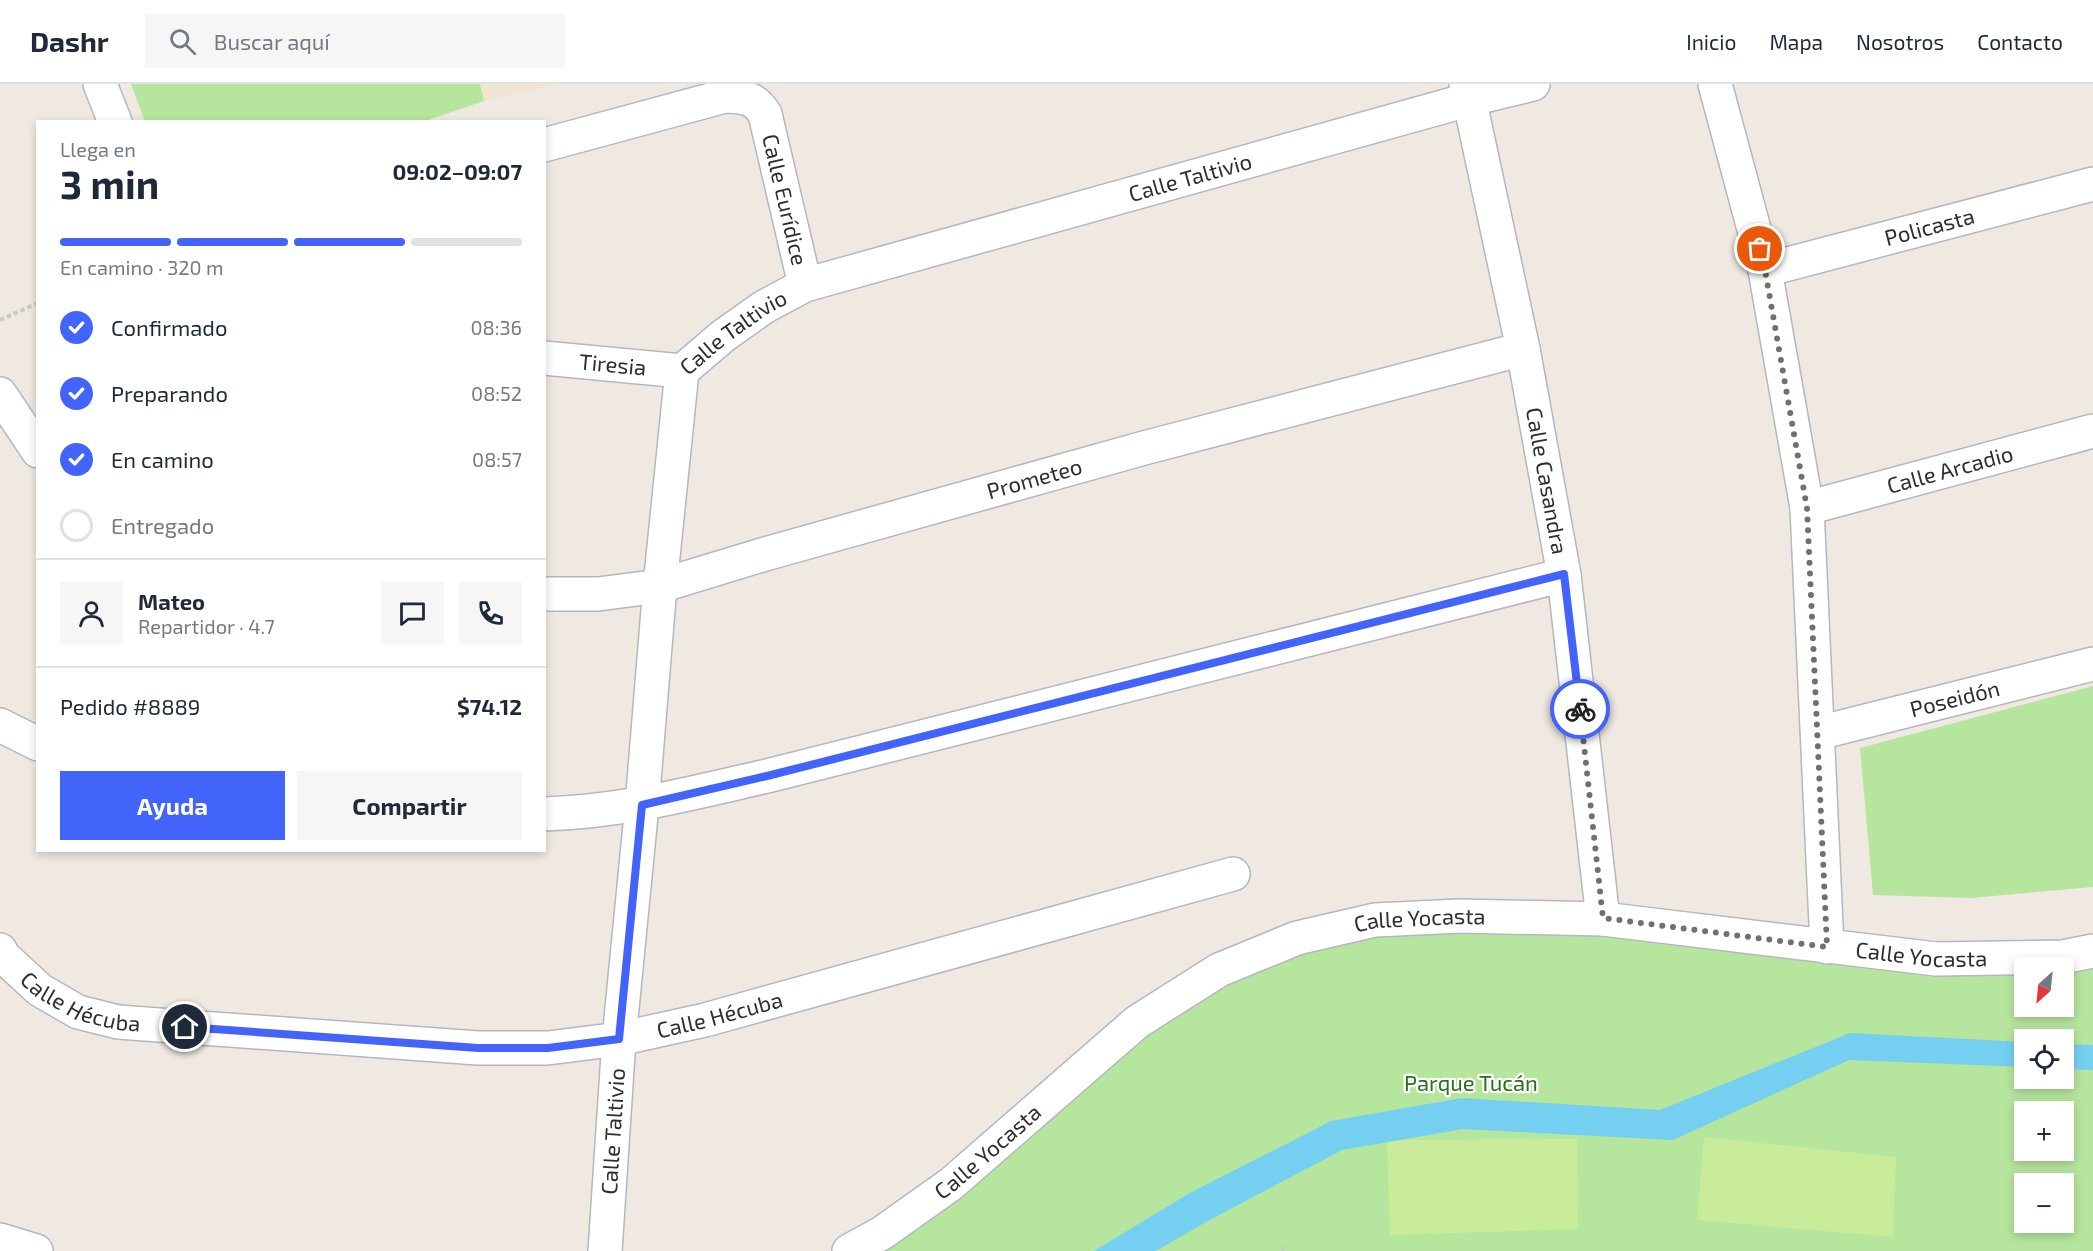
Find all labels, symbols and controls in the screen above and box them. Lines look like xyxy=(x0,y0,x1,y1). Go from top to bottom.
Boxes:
search box xyxy=(145,14,565,68)
text: Dashr xyxy=(30,24,109,58)
icon: search xyxy=(166,25,199,58)
text: Buscar aquí xyxy=(214,28,330,54)
text: Inicio xyxy=(1686,29,1736,54)
text: Mapa xyxy=(1769,29,1823,54)
text: Nosotros xyxy=(1856,29,1944,54)
text: Contacto xyxy=(1977,29,2063,54)
street label: Calle Eurídice xyxy=(758,131,814,268)
text: Llega en xyxy=(60,137,136,161)
street label: Calle Taltivio xyxy=(1125,147,1254,206)
text: 09:02–09:07 xyxy=(392,158,522,184)
text: 3 min xyxy=(60,160,159,207)
street label: Policasta xyxy=(1881,202,1977,250)
pin xyxy=(1734,223,1785,274)
icon: bag xyxy=(1743,232,1776,265)
text: En camino · 320 m xyxy=(60,255,224,279)
street label: Calle Taltivio xyxy=(674,283,791,379)
icon: check xyxy=(60,311,93,344)
text: Confirmado xyxy=(111,314,227,340)
text: 08:36 xyxy=(471,315,522,339)
street label: Tiresia xyxy=(578,347,648,380)
icon: check xyxy=(60,377,93,410)
text: Preparando xyxy=(111,380,228,406)
text: 08:52 xyxy=(471,381,522,405)
street label: Calle Casandra xyxy=(1522,405,1574,556)
street label: Calle Arcadio xyxy=(1884,439,2016,498)
icon: check xyxy=(60,443,93,476)
text: En camino xyxy=(111,446,214,472)
text: 08:57 xyxy=(472,447,522,471)
street label: Prometeo xyxy=(983,452,1085,503)
text: Entregado xyxy=(111,512,214,538)
button: person xyxy=(60,582,123,645)
button: chat xyxy=(381,582,444,645)
button: phone xyxy=(459,582,522,645)
text: Mateo xyxy=(138,588,205,614)
text: Repartidor · 4.7 xyxy=(138,614,275,638)
street label: Poseidón xyxy=(1907,674,2002,721)
courier xyxy=(1550,679,1610,739)
text: Pedido #8889 xyxy=(60,693,200,719)
text: $74.12 xyxy=(457,693,522,719)
icon: bike xyxy=(1564,693,1597,726)
button: Ayuda xyxy=(60,771,285,840)
button: Compartir xyxy=(297,771,522,840)
street label: Calle Yocasta xyxy=(1351,902,1486,936)
street label: Calle Yocasta xyxy=(1854,935,1987,971)
north arrow xyxy=(2014,957,2074,1017)
map controls xyxy=(2014,957,2074,1233)
street label: Calle Hécuba xyxy=(16,965,141,1036)
street label: Calle Hécuba xyxy=(654,985,785,1042)
pin xyxy=(159,1001,210,1052)
icon: home xyxy=(168,1010,201,1043)
button: locate xyxy=(2014,1029,2074,1089)
street label: Calle Taltivio xyxy=(595,1067,629,1195)
park label: Parque Tucán xyxy=(1404,1069,1538,1095)
street label: Calle Yocasta xyxy=(929,1098,1045,1204)
button: + xyxy=(2014,1101,2074,1161)
button: − xyxy=(2014,1173,2074,1233)

